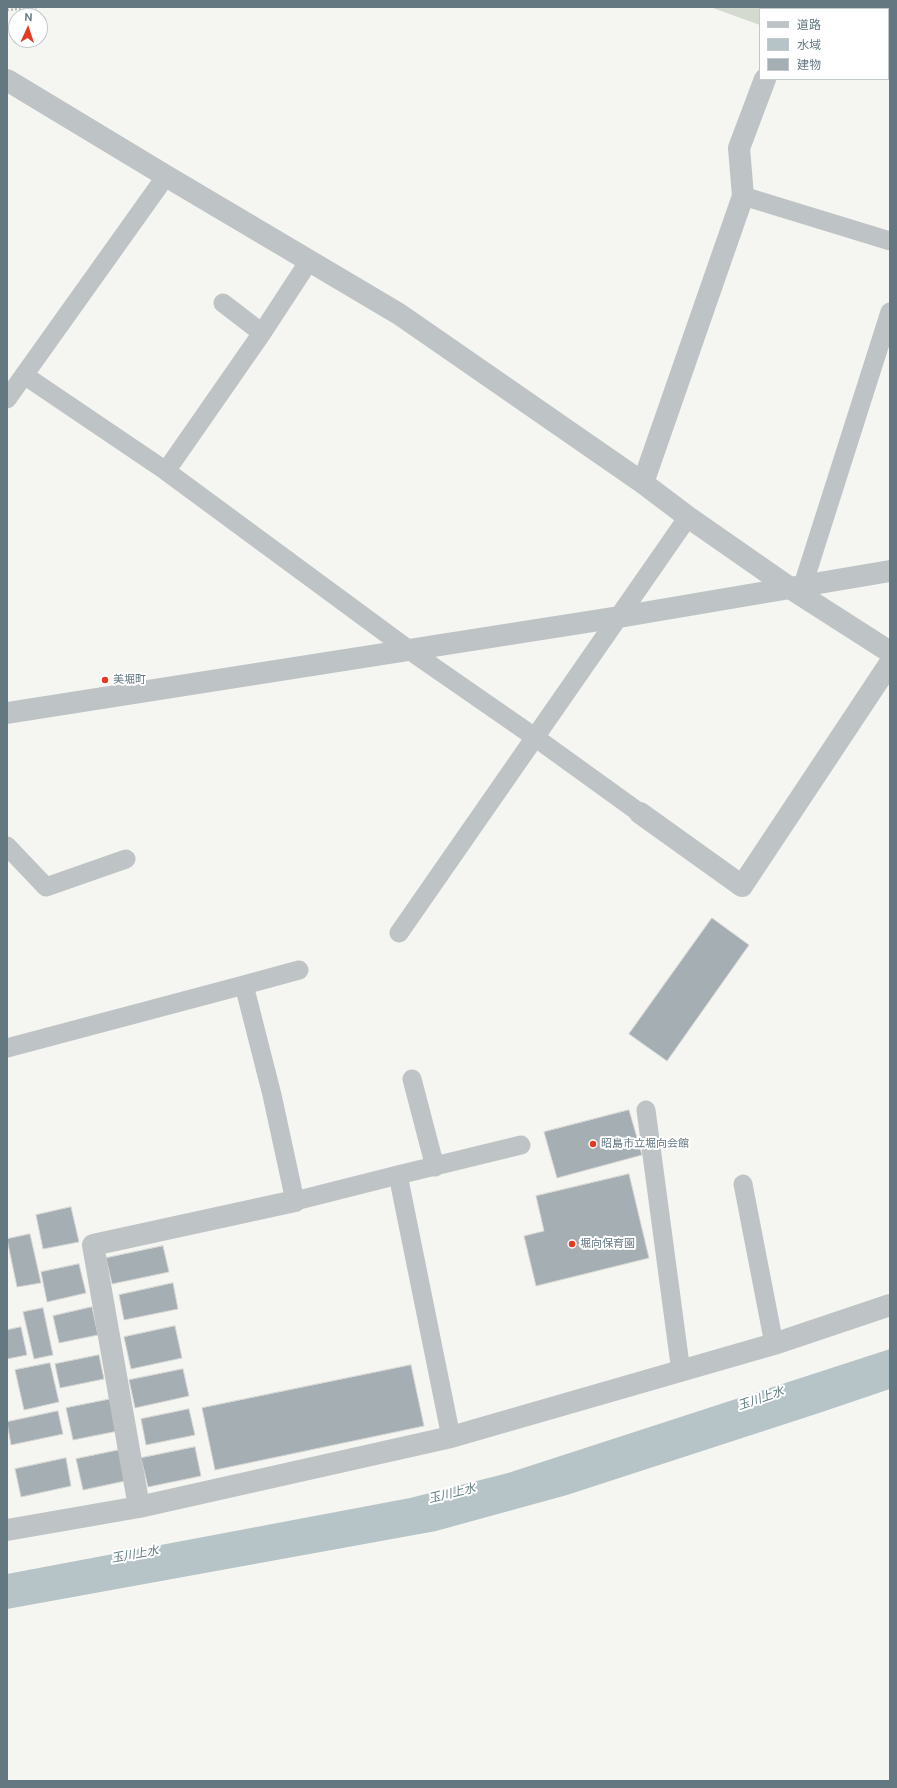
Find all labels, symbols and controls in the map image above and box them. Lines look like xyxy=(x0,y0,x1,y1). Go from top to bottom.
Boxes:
north arrow xyxy=(8,8,48,48)
legend xyxy=(759,8,889,80)
text: N xyxy=(24,10,33,24)
text: 道路 xyxy=(797,17,821,33)
text: 水域 xyxy=(797,37,821,53)
text: 建物 xyxy=(797,57,821,73)
place label: 美堀町 xyxy=(113,673,146,687)
marker: 美堀町 xyxy=(100,675,110,685)
place label: 昭島市立堀向会館 xyxy=(601,1137,689,1151)
marker: 昭島市立堀向会館 xyxy=(588,1139,598,1149)
place label: 堀向保育園 xyxy=(580,1237,635,1251)
marker: 堀向保育園 xyxy=(567,1239,577,1249)
water label: 玉川上水 xyxy=(736,1384,786,1414)
water label: 玉川上水 xyxy=(427,1481,477,1507)
water label: 玉川上水 xyxy=(110,1544,160,1566)

